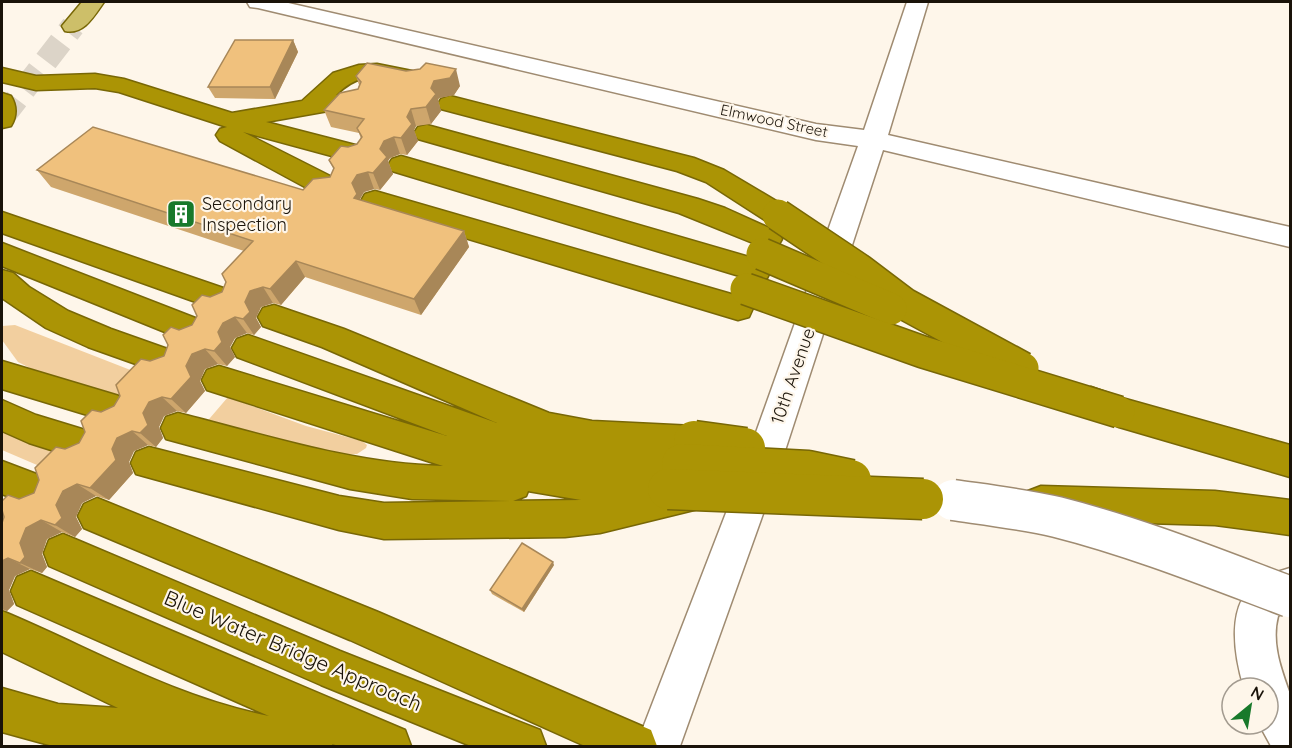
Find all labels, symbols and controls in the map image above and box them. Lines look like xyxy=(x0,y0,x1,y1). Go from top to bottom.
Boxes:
street label: Elmwood Street xyxy=(719,100,830,141)
place label: Secondary Inspection xyxy=(202,192,292,236)
building icon: Secondary Inspection xyxy=(165,198,197,230)
street label: 10th Avenue xyxy=(765,325,820,427)
street label: Blue Water Bridge Approach xyxy=(161,584,426,716)
north arrow xyxy=(1220,676,1280,736)
text: N xyxy=(1247,681,1268,705)

